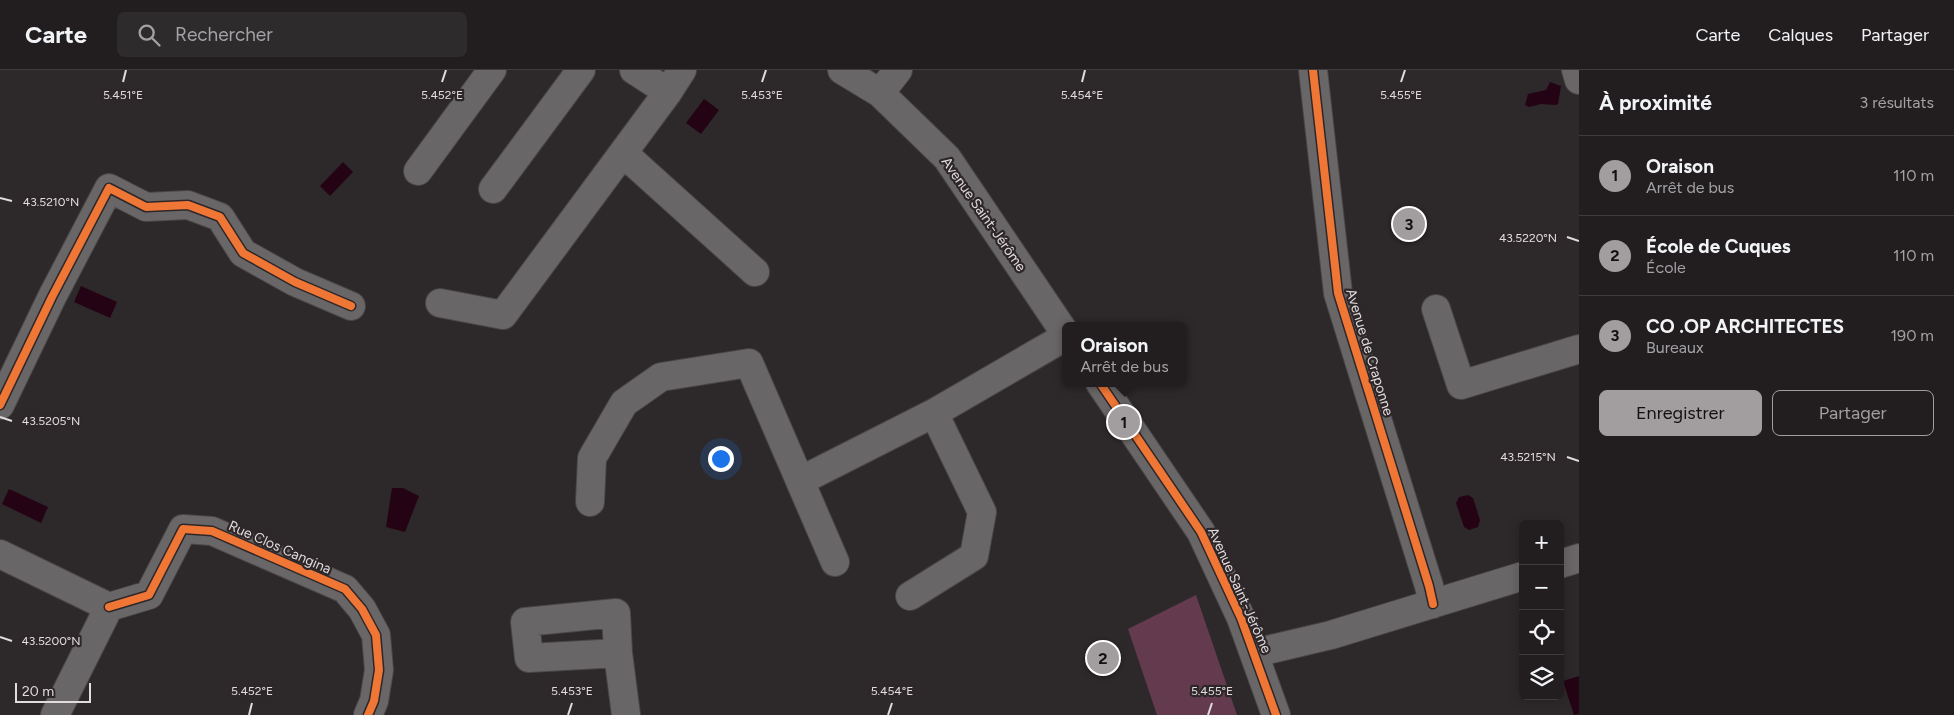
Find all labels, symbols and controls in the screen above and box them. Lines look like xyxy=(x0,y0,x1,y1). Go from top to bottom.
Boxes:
search box xyxy=(117,12,467,57)
text: Carte xyxy=(25,20,87,49)
icon: search xyxy=(135,21,163,49)
text: Rechercher xyxy=(175,23,273,46)
text: Carte xyxy=(1695,24,1740,46)
text: Calques xyxy=(1768,24,1833,46)
text: Partager xyxy=(1861,24,1929,46)
text: 5.451°E xyxy=(103,88,143,102)
text: 5.452°E xyxy=(421,88,463,102)
text: 5.453°E xyxy=(741,88,783,102)
text: 5.454°E xyxy=(1061,88,1103,102)
text: 5.455°E xyxy=(1380,88,1422,102)
text: À proximité xyxy=(1599,90,1712,115)
text: 3 résultats xyxy=(1860,93,1934,112)
street label: Avenue Saint-Jérôme xyxy=(938,154,1030,275)
text: Oraison xyxy=(1646,155,1714,178)
text: 1 xyxy=(1612,166,1618,185)
text: 110 m xyxy=(1893,166,1934,185)
text: Arrêt de bus xyxy=(1646,178,1734,197)
text: 43.5210°N xyxy=(23,195,79,209)
pin: 3 xyxy=(1393,205,1425,243)
text: 43.5220°N xyxy=(1499,231,1557,245)
text: École de Cuques xyxy=(1646,235,1791,258)
text: 2 xyxy=(1610,246,1620,265)
text: 110 m xyxy=(1893,246,1934,265)
text: École xyxy=(1646,258,1686,277)
street label: Avenue de Craponne xyxy=(1342,287,1397,418)
text: CO .OP ARCHITECTES xyxy=(1646,315,1844,338)
popup xyxy=(1062,322,1187,387)
text: 3 xyxy=(1611,326,1619,345)
text: 190 m xyxy=(1891,326,1934,345)
text: Oraison xyxy=(1080,334,1148,357)
text: Bureaux xyxy=(1646,338,1704,357)
text: Arrêt de bus xyxy=(1080,357,1169,376)
button: Enregistrer xyxy=(1599,390,1762,436)
button: Partager xyxy=(1772,390,1934,436)
pin: 1 xyxy=(1108,403,1140,441)
text: 43.5205°N xyxy=(22,414,80,428)
your location xyxy=(708,446,734,472)
text: 43.5215°N xyxy=(1500,450,1556,464)
street label: Rue Clos Cangina xyxy=(226,517,334,578)
map controls xyxy=(1519,520,1564,700)
button: + xyxy=(1519,520,1564,565)
street label: Avenue Saint-Jérôme xyxy=(1204,525,1275,656)
button: − xyxy=(1519,565,1564,610)
button: locate xyxy=(1519,610,1564,655)
text: 43.5200°N xyxy=(21,634,81,648)
pin: 2 xyxy=(1087,639,1119,677)
button: layers xyxy=(1519,655,1564,700)
scale bar xyxy=(15,680,91,703)
text: 20 m xyxy=(22,683,54,700)
text: 5.452°E xyxy=(231,684,273,698)
text: 5.453°E xyxy=(551,684,593,698)
text: 5.454°E xyxy=(871,684,913,698)
text: 5.455°E xyxy=(1191,684,1233,698)

